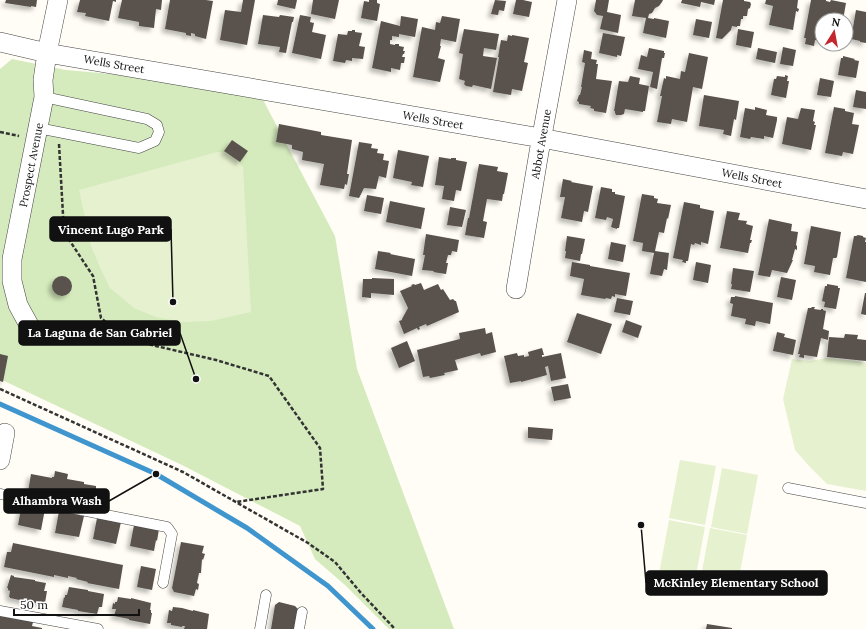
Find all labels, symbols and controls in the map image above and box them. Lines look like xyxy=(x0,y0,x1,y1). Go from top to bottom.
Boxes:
north arrow xyxy=(814,12,854,52)
text: N xyxy=(830,14,842,30)
street label: Wells Street xyxy=(82,52,146,76)
street label: Wells Street xyxy=(401,108,465,132)
street label: Abbot Avenue xyxy=(528,108,554,181)
street label: Prospect Avenue xyxy=(16,122,46,208)
street label: Wells Street xyxy=(720,165,784,191)
callout: Vincent Lugo Park xyxy=(50,217,171,241)
text: Vincent Lugo Park xyxy=(58,222,164,237)
callout: La Laguna de San Gabriel xyxy=(19,321,180,345)
text: La Laguna de San Gabriel xyxy=(28,325,173,340)
callout: Alhambra Wash xyxy=(4,489,109,513)
text: Alhambra Wash xyxy=(12,493,102,508)
callout: McKinley Elementary School xyxy=(646,571,827,595)
text: McKinley Elementary School xyxy=(653,575,819,590)
scale bar xyxy=(14,591,139,617)
text: 50 m xyxy=(20,597,48,612)

